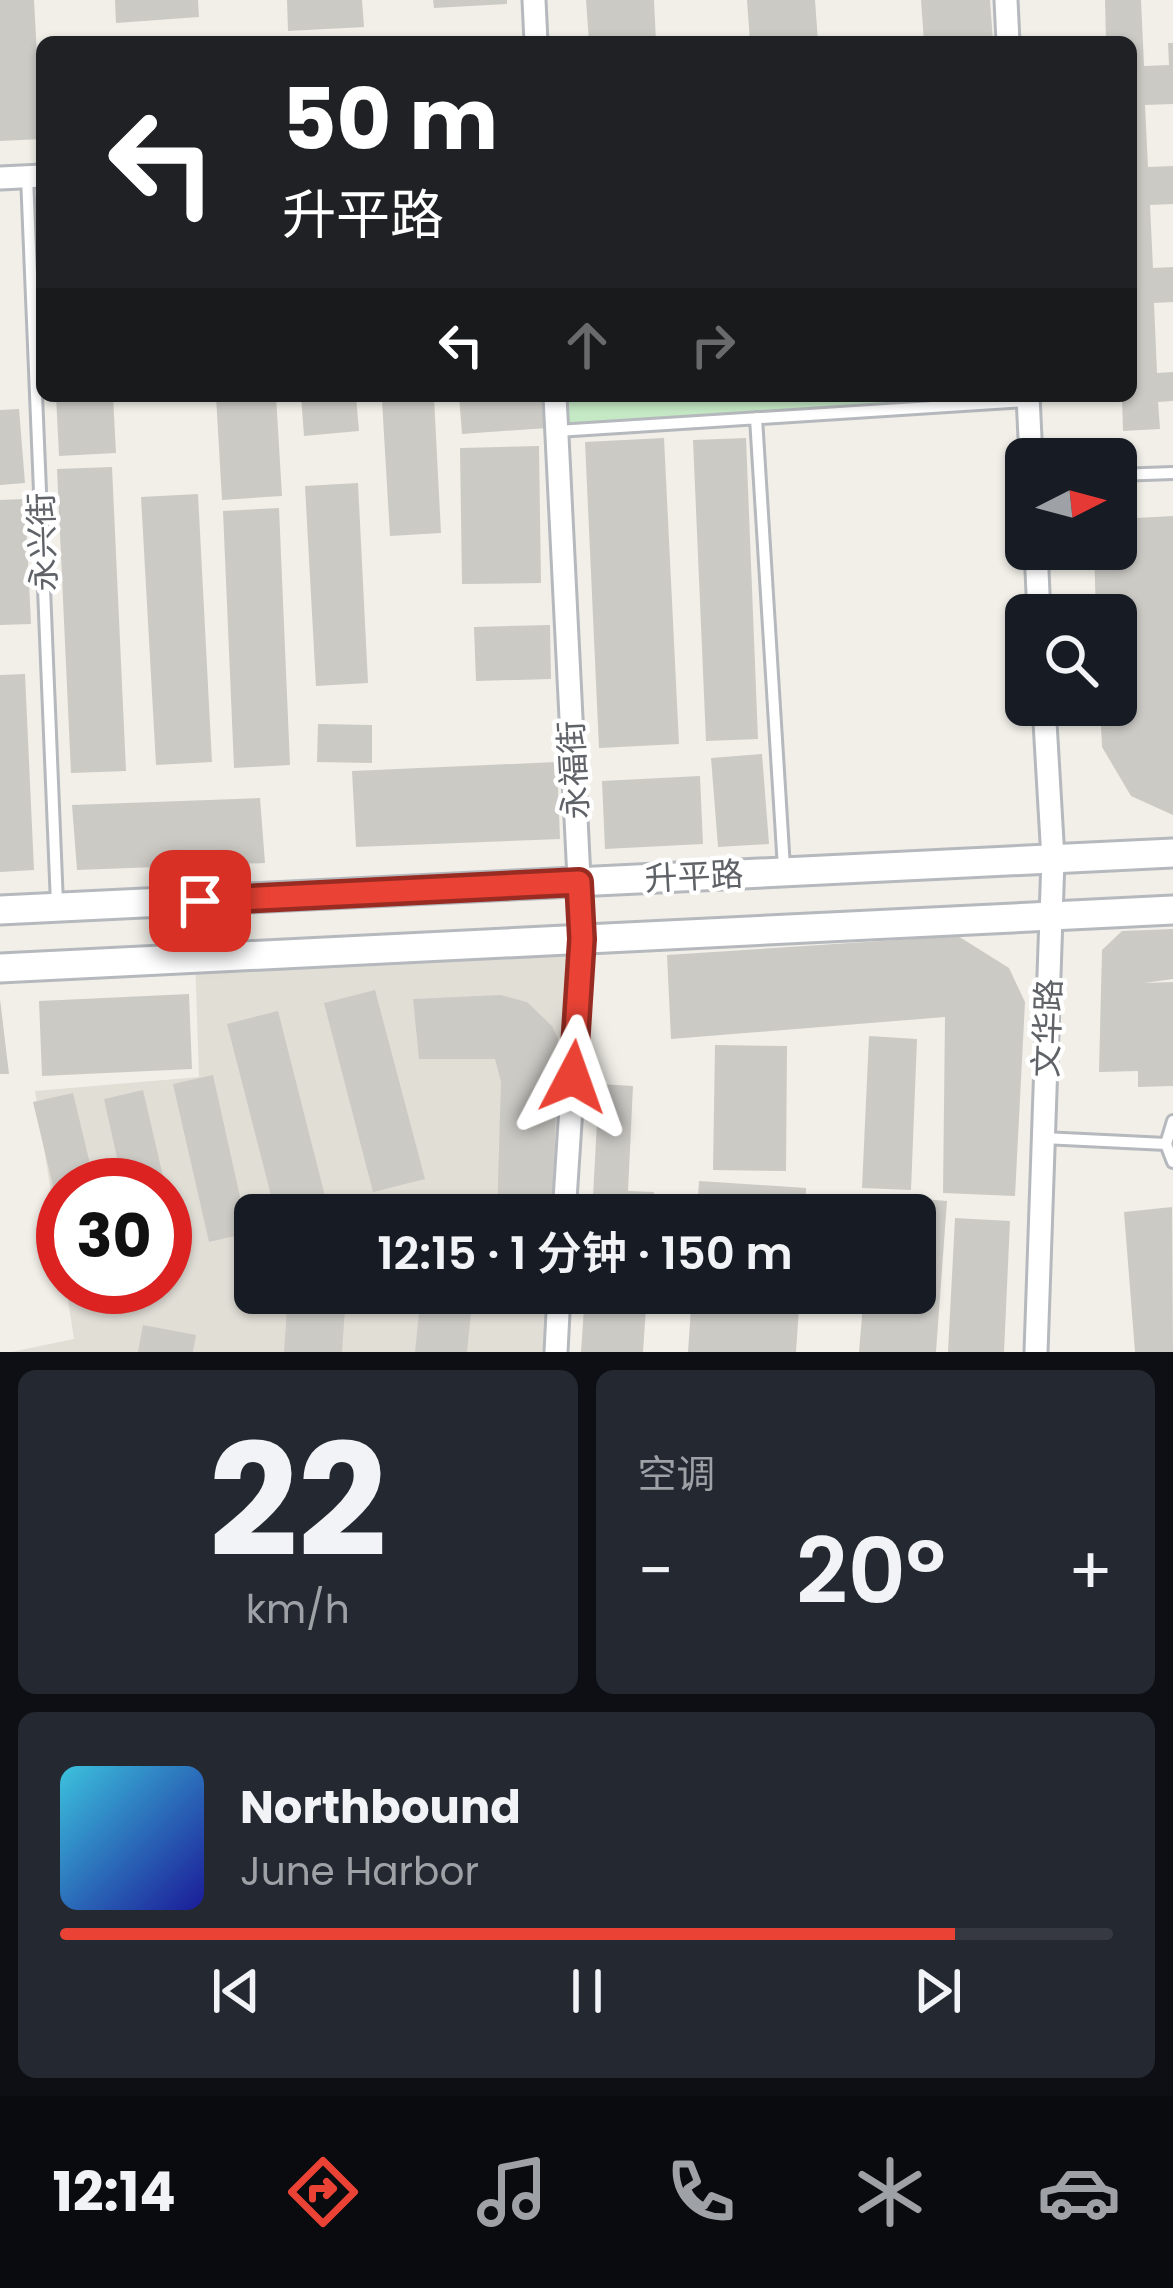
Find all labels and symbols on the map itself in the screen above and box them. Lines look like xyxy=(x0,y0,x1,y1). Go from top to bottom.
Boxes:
north arrow xyxy=(1005,438,1137,570)
street label: 永兴街 xyxy=(17,492,68,592)
street label: 永福街 xyxy=(547,719,600,821)
pin xyxy=(149,850,251,952)
street label: 升平路 xyxy=(643,850,745,903)
street label: 文华路 xyxy=(1022,978,1073,1078)
position arrow xyxy=(510,1014,636,1140)
speed limit sign: 30 xyxy=(36,1158,192,1314)

